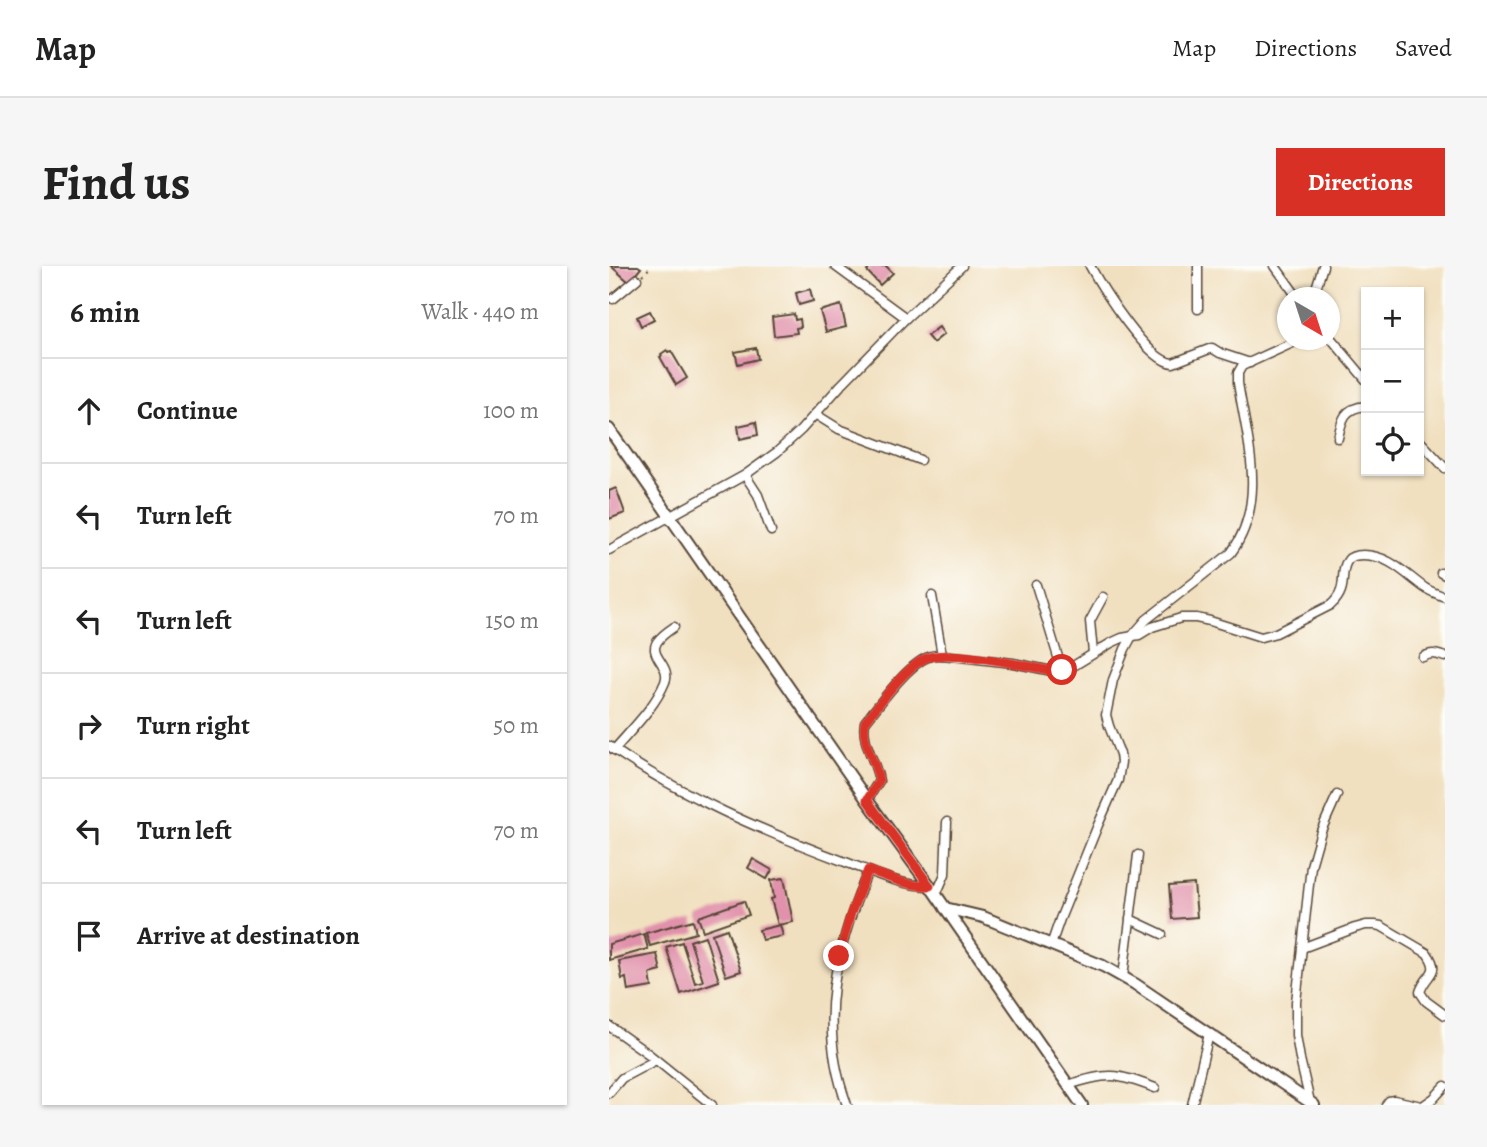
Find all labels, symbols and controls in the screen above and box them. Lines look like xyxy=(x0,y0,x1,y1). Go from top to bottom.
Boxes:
text: Map xyxy=(35,26,96,71)
text: Map xyxy=(1172,32,1216,64)
text: Directions xyxy=(1254,32,1357,64)
text: Saved xyxy=(1395,32,1452,64)
button: Directions xyxy=(1276,148,1445,216)
text: Find us xyxy=(42,149,190,216)
north arrow xyxy=(1277,287,1340,350)
map controls xyxy=(1361,287,1424,476)
button: + xyxy=(1361,287,1424,350)
text: 6 min xyxy=(70,292,140,332)
text: Walk · 440 m xyxy=(421,296,539,327)
button: − xyxy=(1361,350,1424,413)
icon: ahead xyxy=(70,392,108,430)
text: Continue xyxy=(137,393,238,428)
text: 100 m xyxy=(483,395,539,426)
button: locate xyxy=(1361,413,1424,476)
icon: left xyxy=(70,497,108,535)
text: Turn left xyxy=(137,498,232,533)
text: 70 m xyxy=(493,500,539,531)
icon: left xyxy=(70,602,108,640)
text: Turn left xyxy=(137,603,232,638)
text: 150 m xyxy=(485,605,539,636)
route start xyxy=(1046,654,1077,685)
icon: right xyxy=(70,707,108,745)
text: Turn right xyxy=(137,708,250,743)
text: 50 m xyxy=(493,710,539,741)
icon: left xyxy=(70,812,108,850)
text: Turn left xyxy=(137,813,232,848)
text: 70 m xyxy=(493,815,539,846)
icon: arrive xyxy=(70,917,108,955)
text: Arrive at destination xyxy=(137,918,360,953)
route end xyxy=(823,940,854,971)

